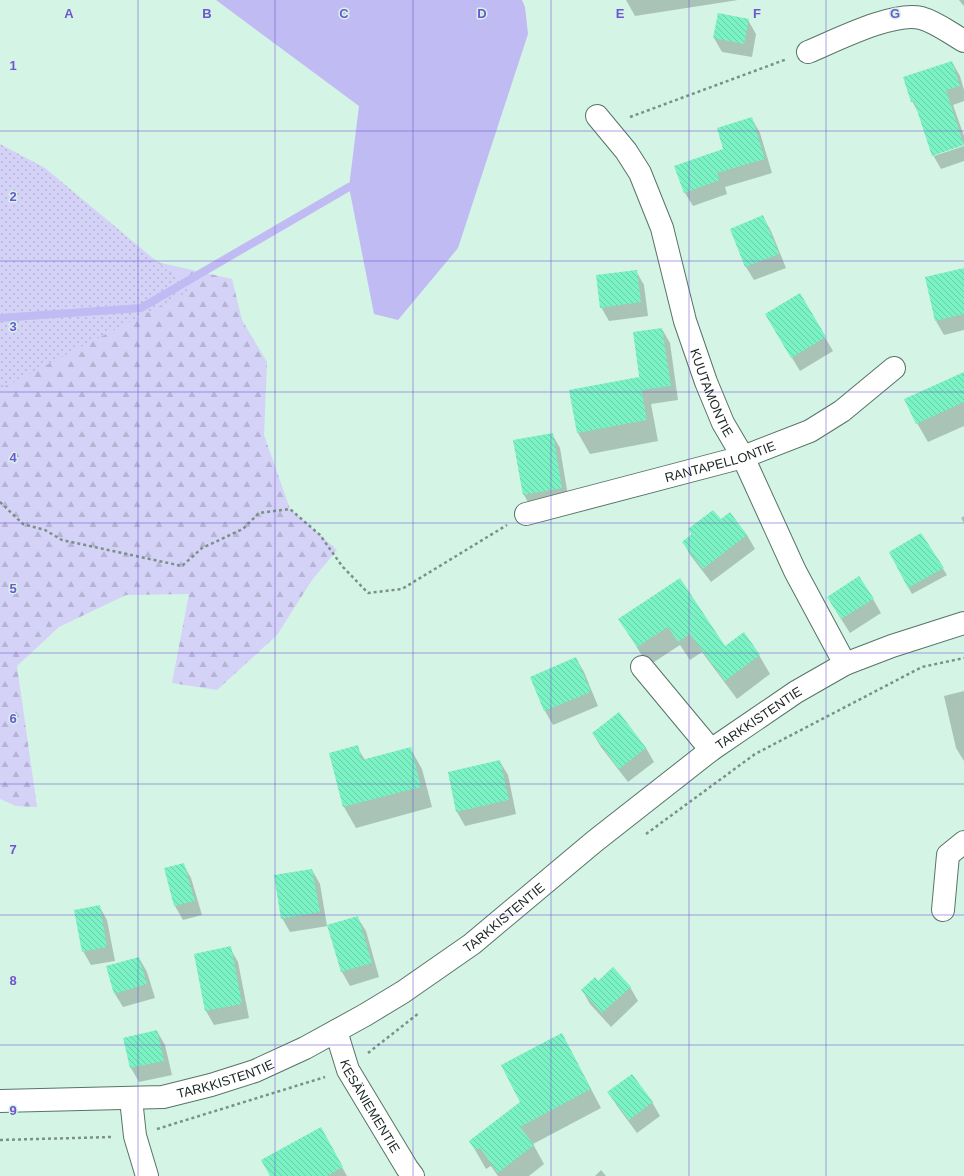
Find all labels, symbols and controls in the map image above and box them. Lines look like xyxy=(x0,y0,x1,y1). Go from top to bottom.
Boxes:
text: A xyxy=(64,6,74,21)
text: B xyxy=(202,6,212,21)
text: C xyxy=(339,6,349,21)
text: D xyxy=(477,6,487,21)
text: E xyxy=(616,6,625,21)
text: F xyxy=(753,6,761,21)
text: G xyxy=(890,6,900,21)
text: 1 xyxy=(9,58,17,73)
text: 2 xyxy=(9,189,17,204)
text: 3 xyxy=(9,319,17,334)
street label: KUUTAMONTIE xyxy=(687,347,736,440)
street label: RANTAPELLONTIE xyxy=(663,438,778,485)
text: 4 xyxy=(9,450,17,465)
text: 5 xyxy=(9,581,17,596)
street label: TARKKISTENTIE xyxy=(713,683,805,753)
text: 6 xyxy=(9,711,17,726)
text: 7 xyxy=(9,842,17,857)
street label: TARKKISTENTIE xyxy=(460,879,548,956)
text: 8 xyxy=(9,973,17,988)
street label: TARKKISTENTIE xyxy=(175,1056,277,1101)
street label: KESÄNIEMENTIE xyxy=(337,1058,403,1156)
text: 9 xyxy=(9,1103,17,1118)

